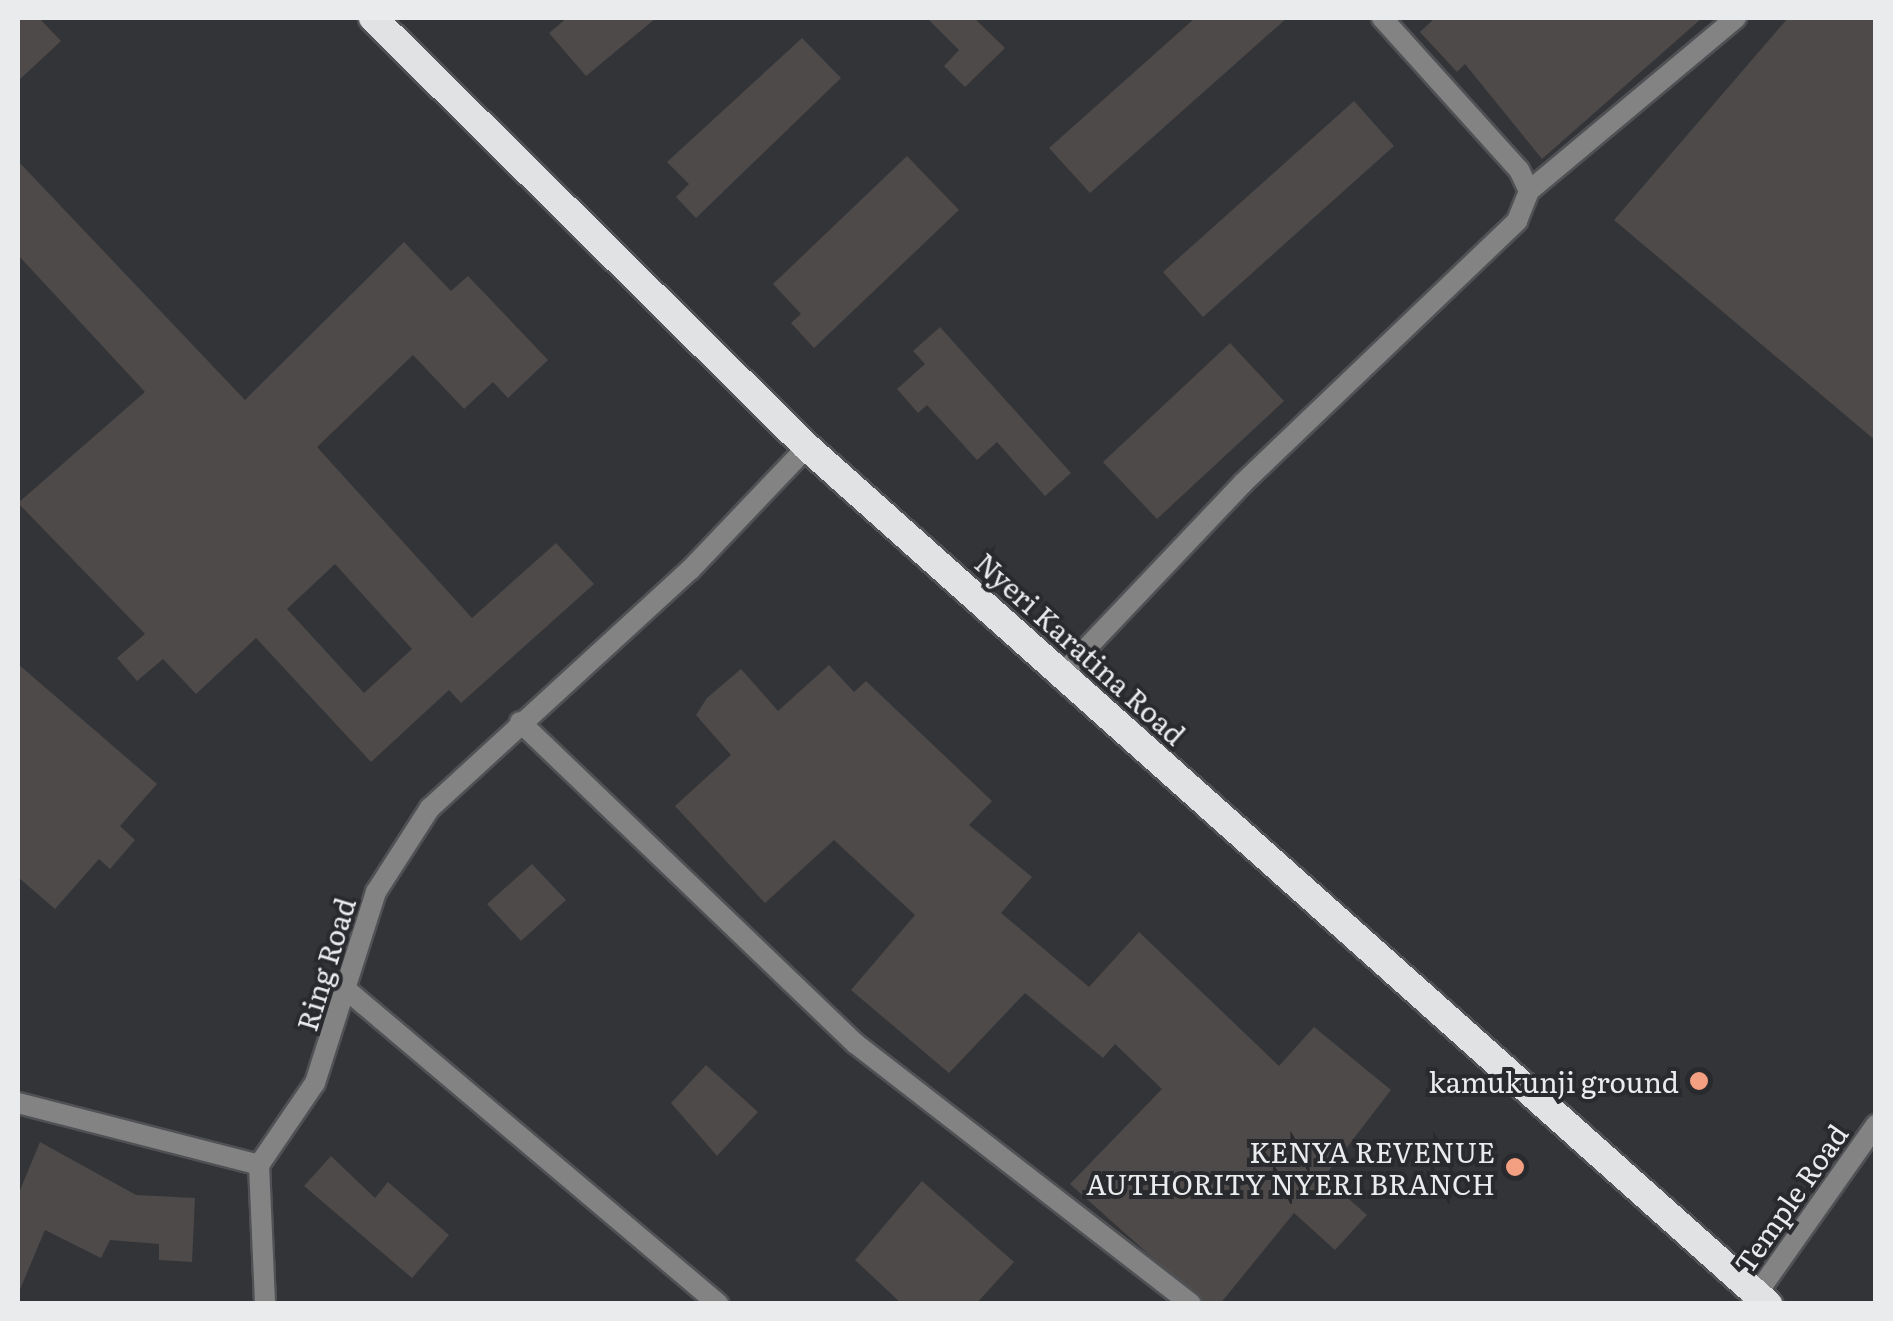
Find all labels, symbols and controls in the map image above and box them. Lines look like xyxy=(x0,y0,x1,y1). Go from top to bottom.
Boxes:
street label: Nyeri Karatina Road xyxy=(969,545,1193,751)
street label: Ring Road xyxy=(289,893,361,1035)
place label: kamukunji ground xyxy=(1429,1064,1679,1098)
marker: kamukunji ground xyxy=(1688,1070,1710,1092)
street label: Temple Road xyxy=(1726,1117,1854,1279)
place label: KENYA REVENUE AUTHORITY NYERI BRANCH xyxy=(1086,1134,1495,1200)
marker: KENYA REVENUE AUTHORITY NYERI BRANCH xyxy=(1504,1156,1526,1178)

